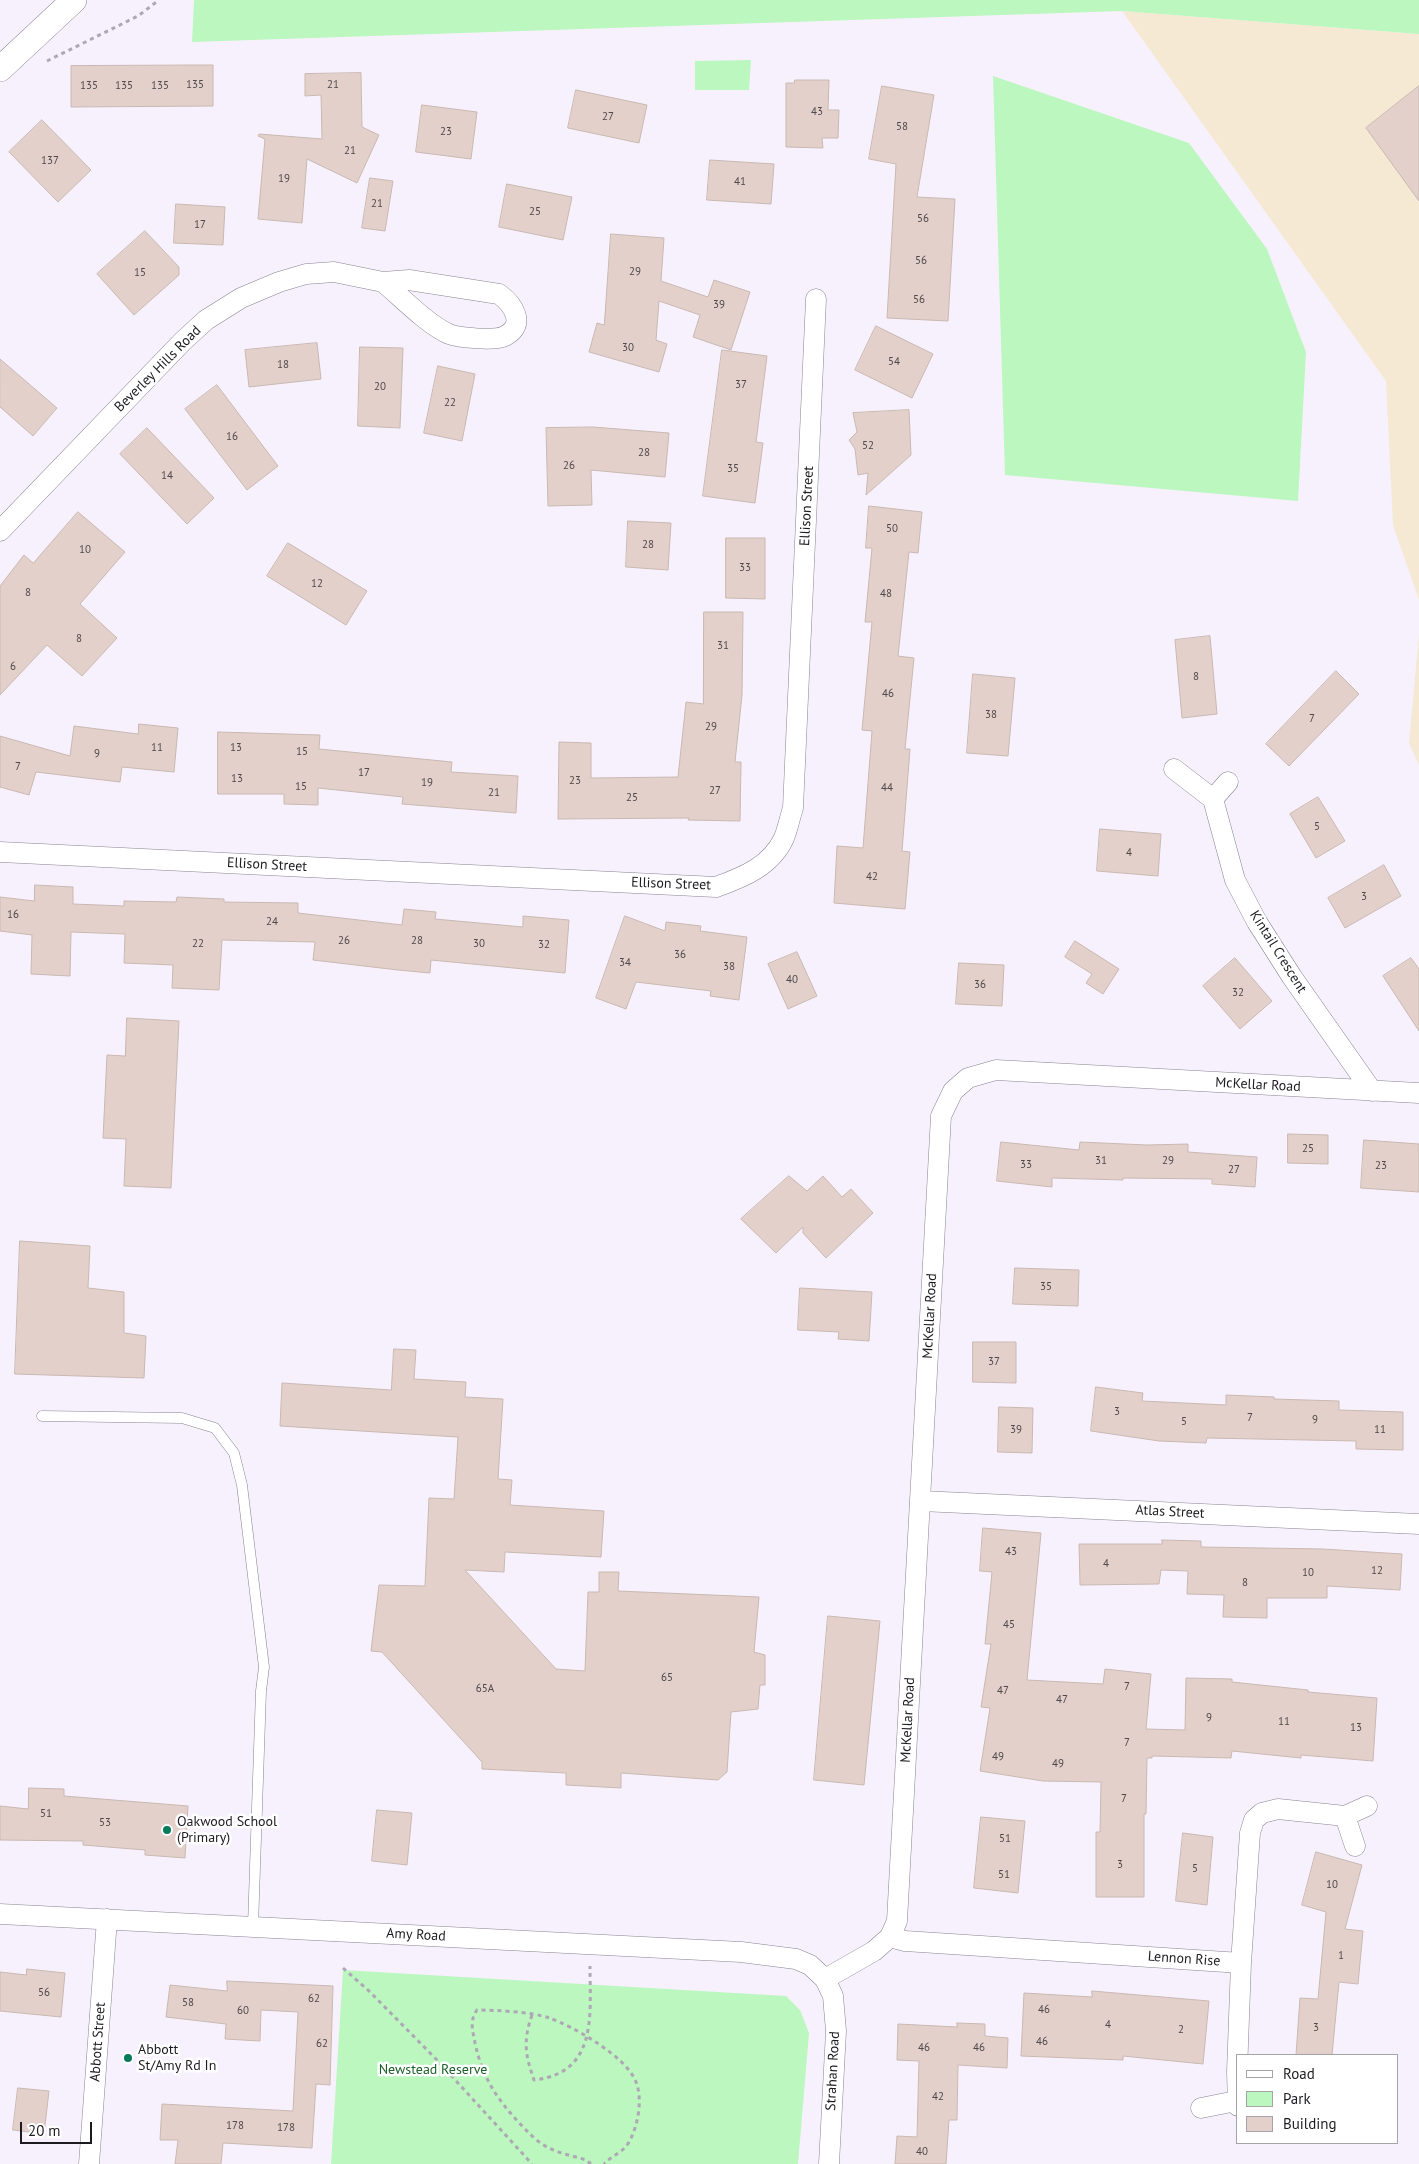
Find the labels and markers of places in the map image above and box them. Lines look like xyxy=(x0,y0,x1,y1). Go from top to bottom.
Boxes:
place label: Oakwood School (Primary) xyxy=(177,1814,277,1846)
marker: Oakwood School (Primary) xyxy=(161,1824,173,1836)
place label: Abbott St/Amy Rd In xyxy=(138,2042,216,2074)
marker: Abbott St/Amy Rd In xyxy=(122,2052,134,2064)

